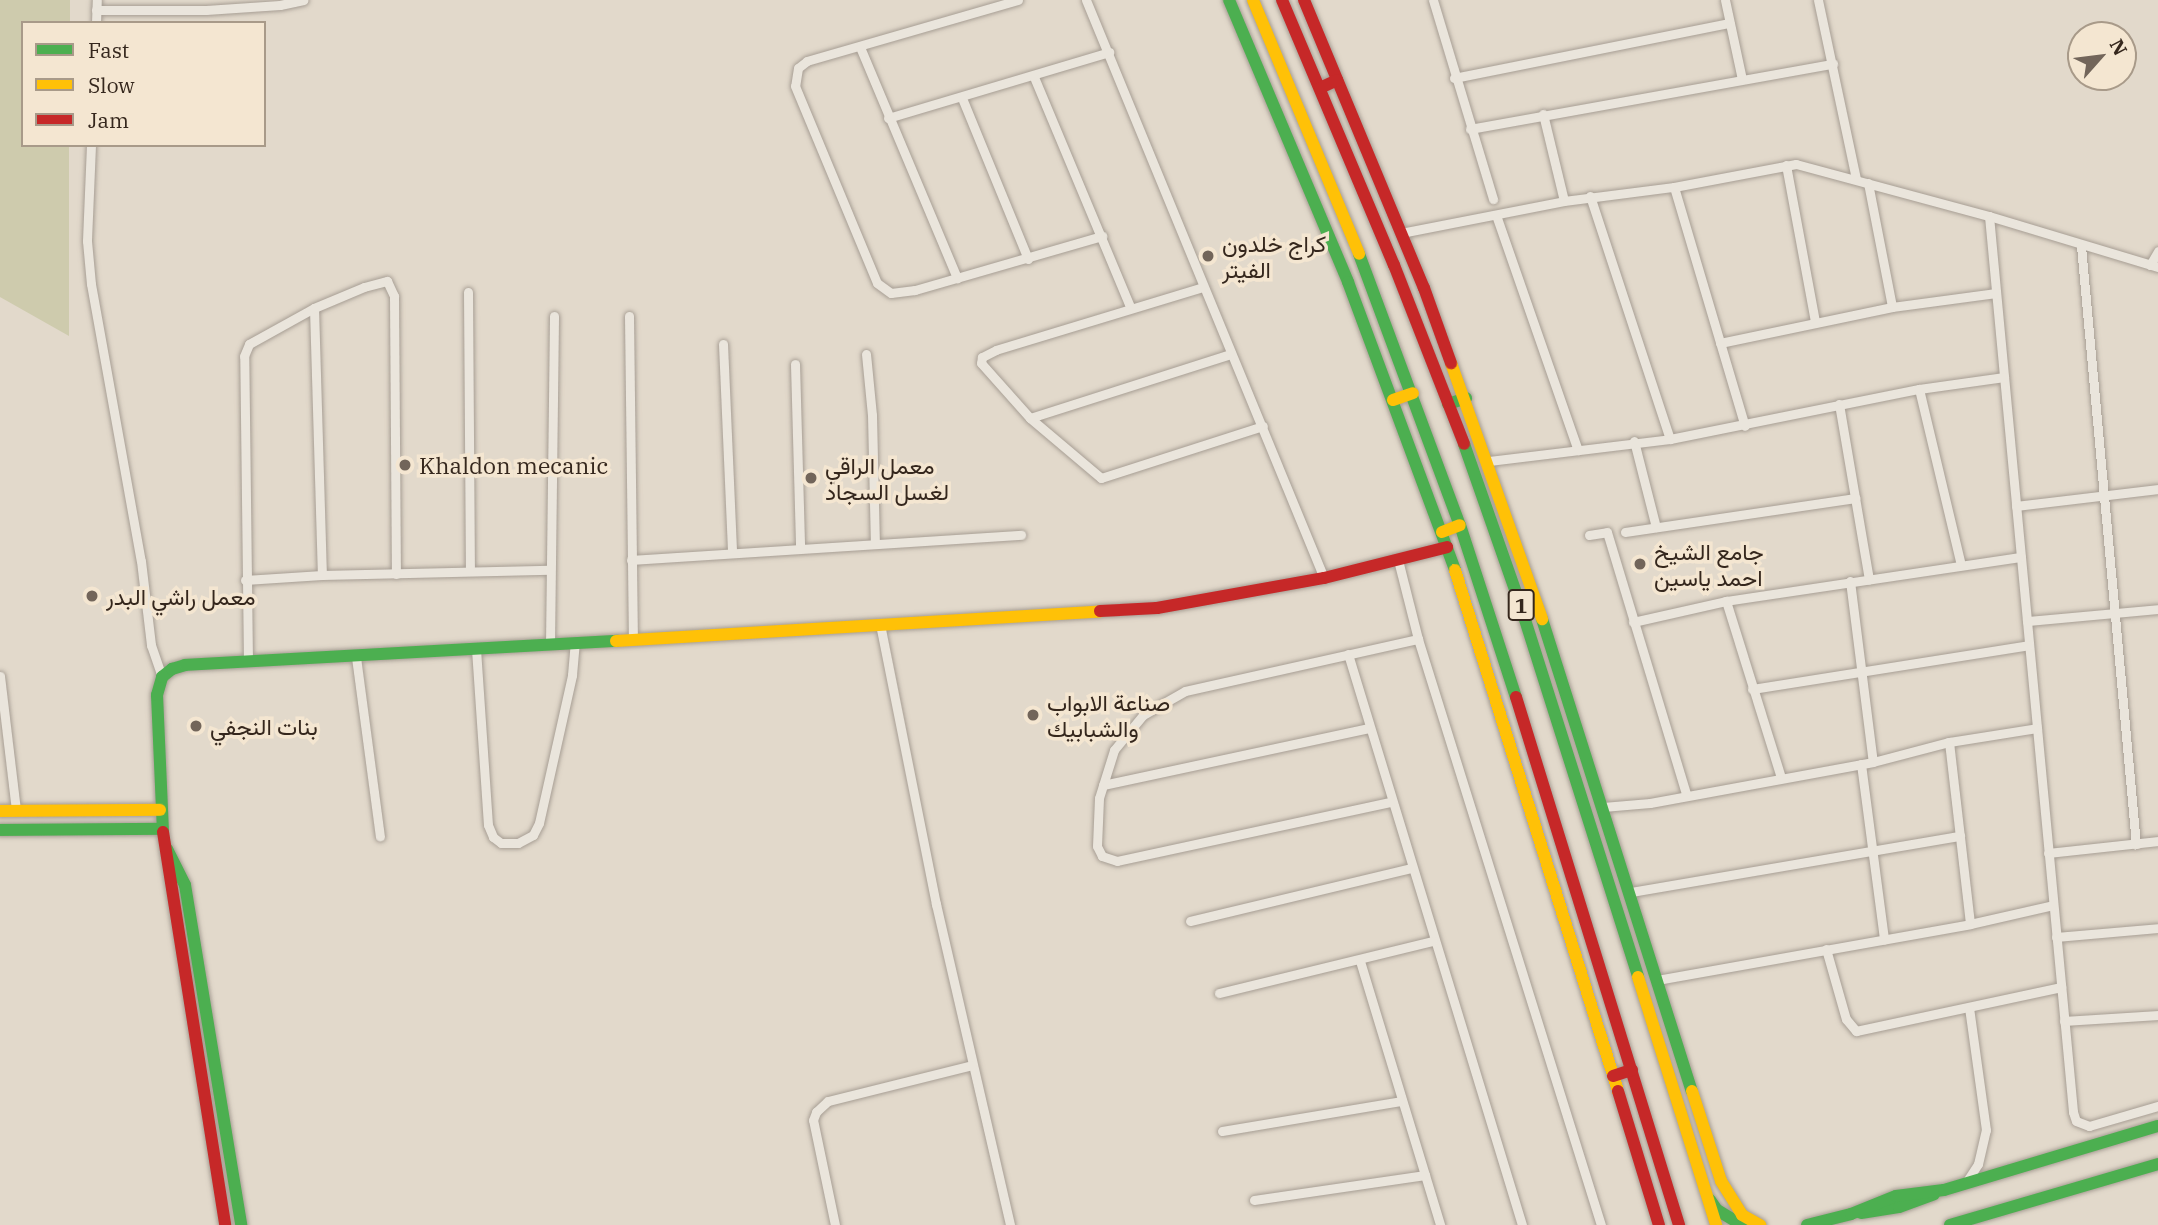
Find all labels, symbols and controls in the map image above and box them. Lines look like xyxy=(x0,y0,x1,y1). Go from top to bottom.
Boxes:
legend xyxy=(21,21,266,147)
north arrow xyxy=(2067,21,2137,91)
text: N xyxy=(2105,35,2133,59)
text: Fast xyxy=(88,36,129,64)
text: Slow xyxy=(88,71,135,99)
text: Jam xyxy=(88,106,129,134)
place label: كراج خلدون الفيتر xyxy=(1222,229,1326,283)
marker: كراج خلدون الفيتر xyxy=(1200,248,1216,264)
place label: Khaldon mecanic xyxy=(419,451,608,479)
place label: معمل الراقي لغسل السجاد xyxy=(825,451,949,505)
marker: Khaldon mecanic xyxy=(397,457,413,473)
marker: معمل الراقي لغسل السجاد xyxy=(803,470,819,486)
place label: جامع الشيخ احمد ياسين xyxy=(1654,537,1764,591)
marker: جامع الشيخ احمد ياسين xyxy=(1632,556,1648,572)
place label: معمل راشي البدر xyxy=(106,582,255,610)
marker: معمل راشي البدر xyxy=(84,588,100,604)
road number: 1 xyxy=(1507,588,1535,622)
place label: صناعة الابواب والشبابيك xyxy=(1047,688,1170,742)
marker: صناعة الابواب والشبابيك xyxy=(1025,707,1041,723)
place label: بنات النجفي xyxy=(210,712,318,740)
marker: بنات النجفي xyxy=(188,718,204,734)

